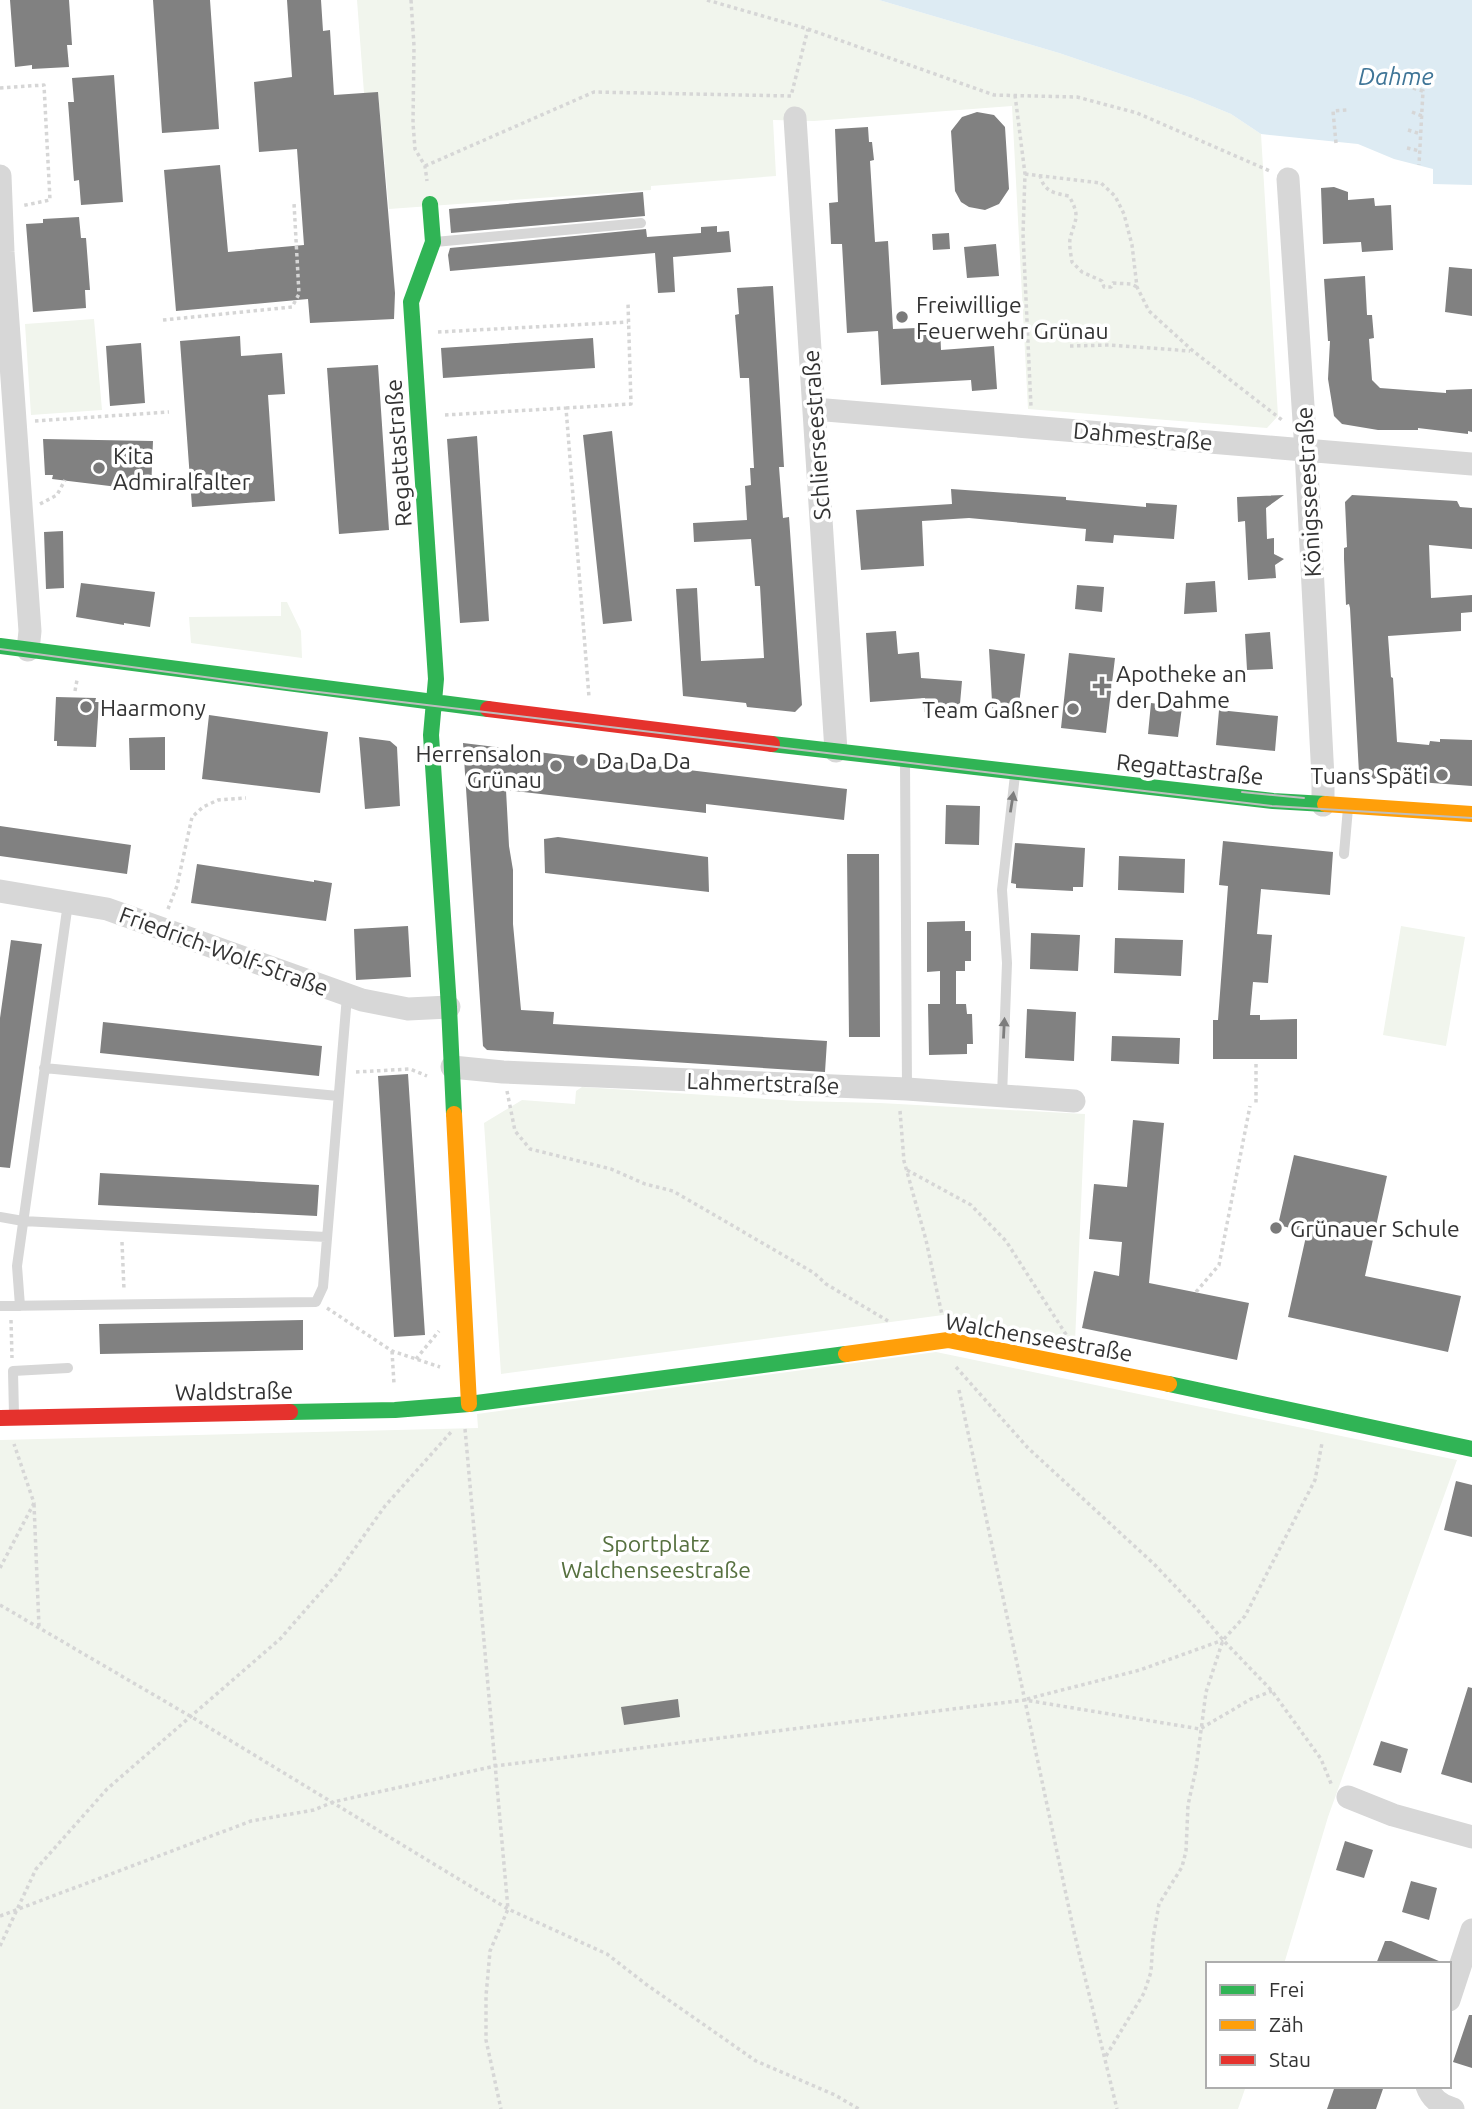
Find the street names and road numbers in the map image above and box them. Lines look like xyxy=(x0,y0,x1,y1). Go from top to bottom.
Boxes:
street label: Schlierseestraße xyxy=(798,349,834,521)
street label: Regattastraße xyxy=(380,378,416,528)
street label: Königsseestraße xyxy=(1291,406,1325,578)
street label: Dahmestraße xyxy=(1072,417,1214,455)
street label: Regattastraße xyxy=(1115,749,1265,789)
street label: Friedrich-Wolf-Straße xyxy=(116,902,332,1000)
street label: Lahmertstraße xyxy=(686,1068,840,1098)
street label: Walchenseestraße xyxy=(943,1308,1135,1366)
street label: Waldstraße xyxy=(175,1377,293,1405)

